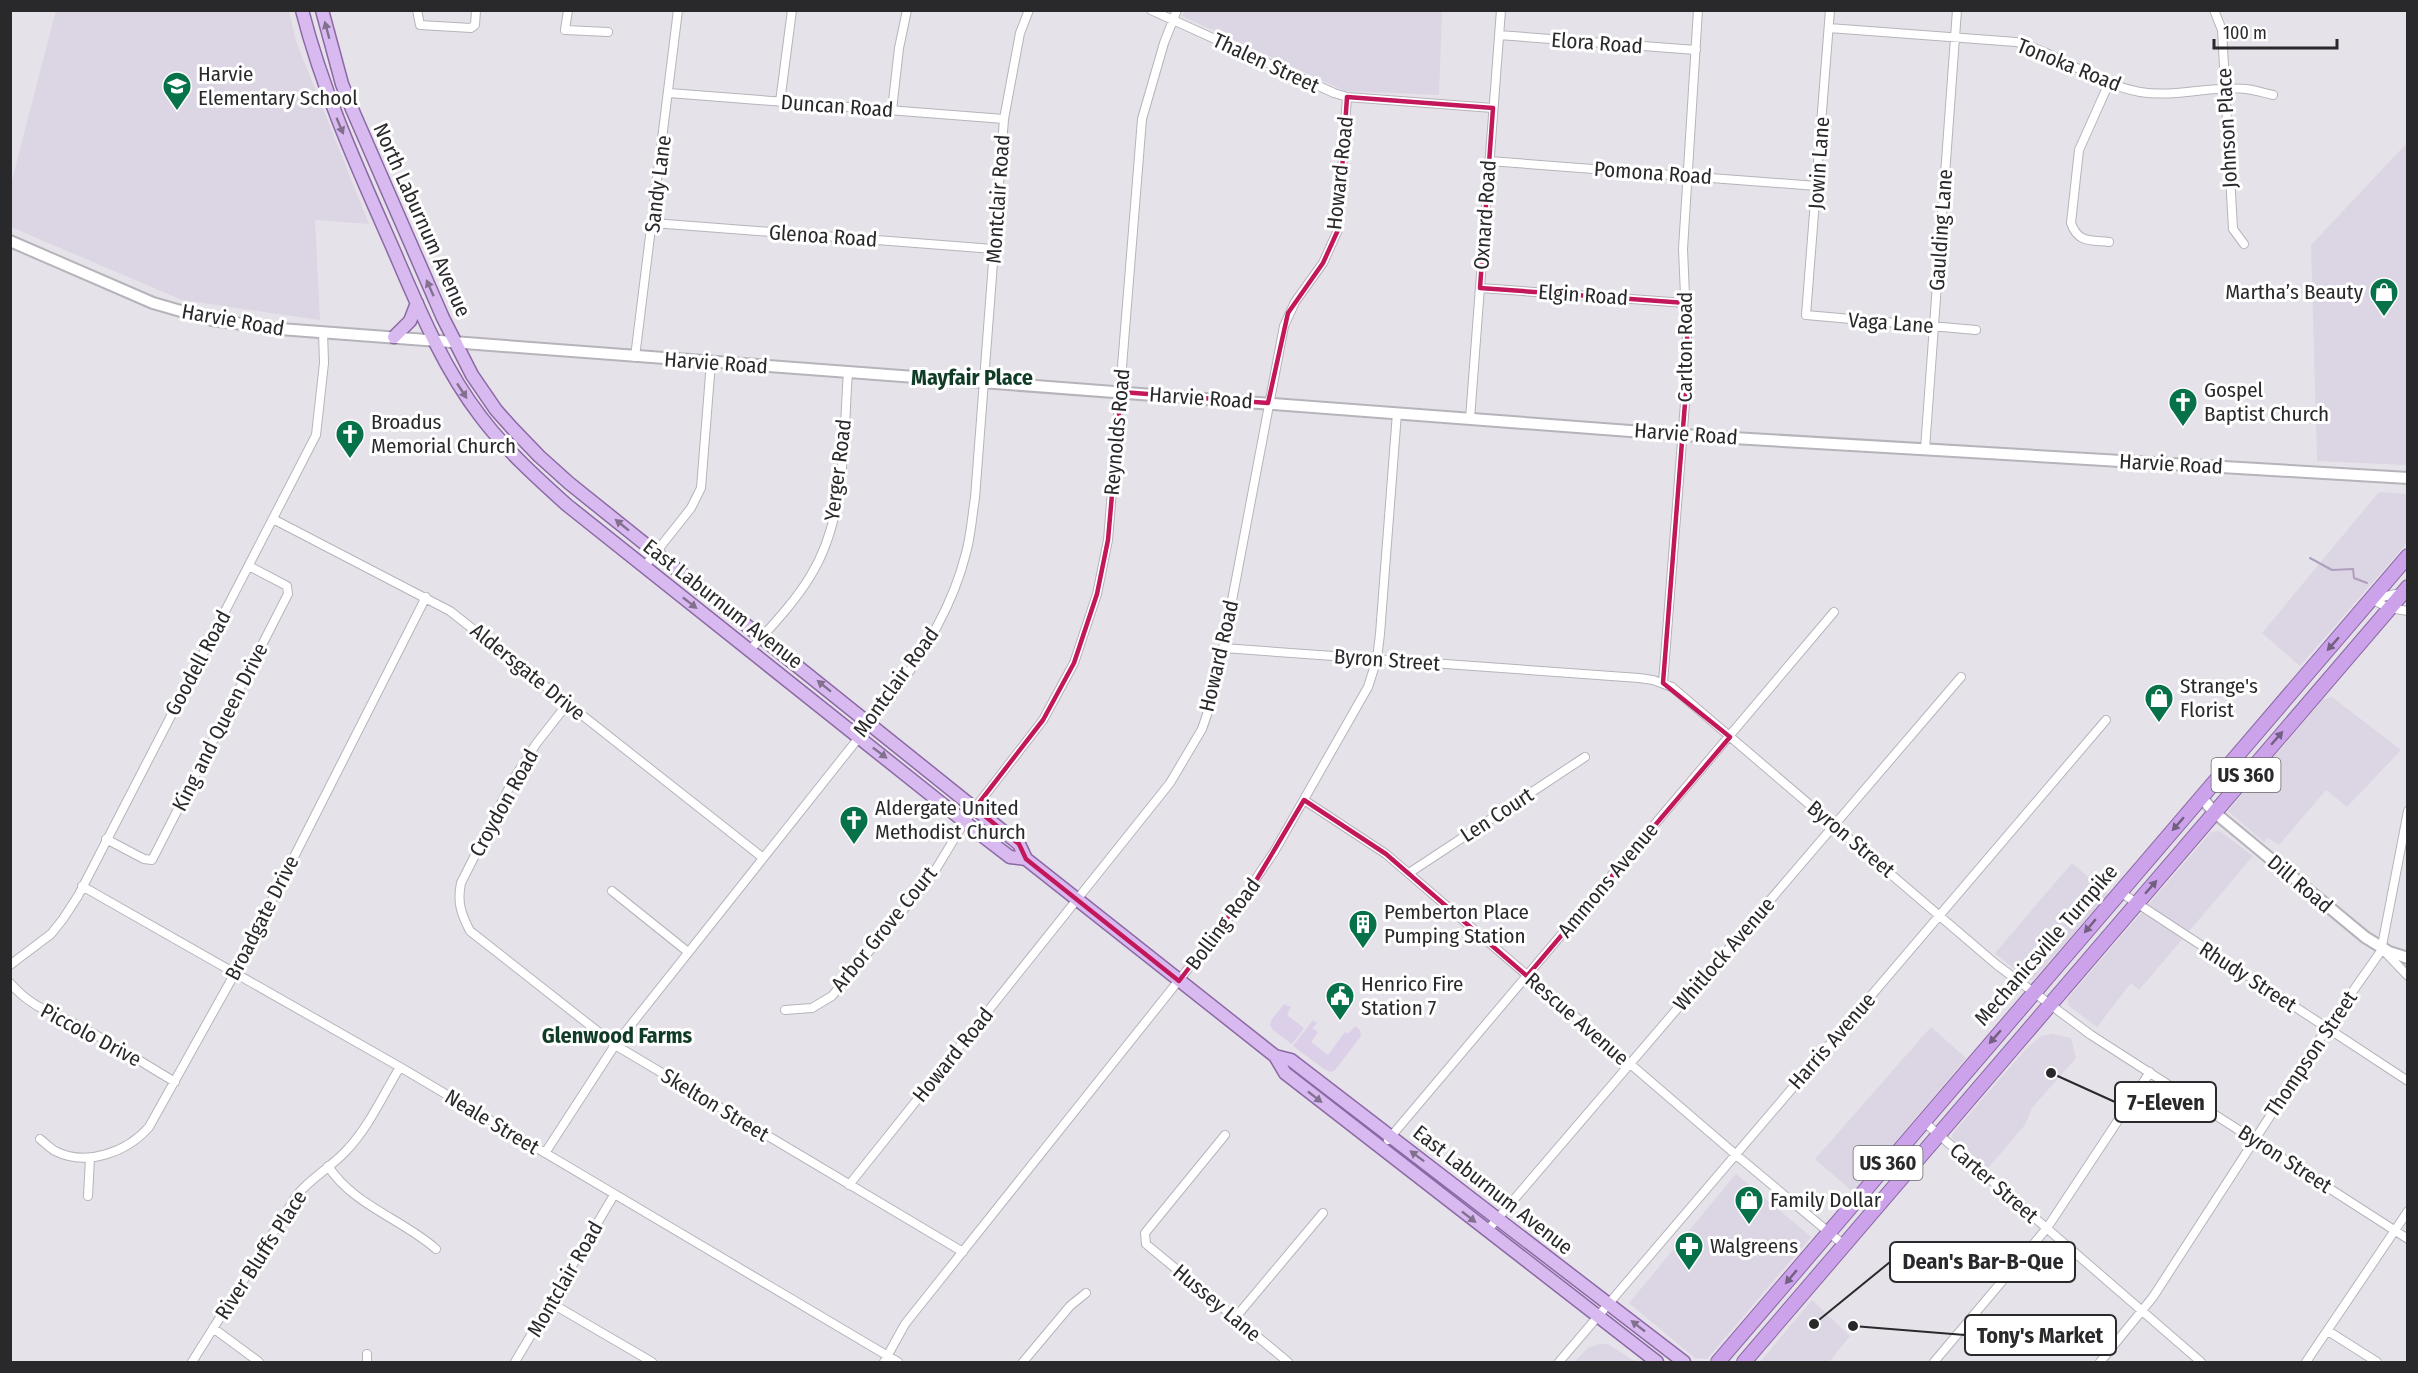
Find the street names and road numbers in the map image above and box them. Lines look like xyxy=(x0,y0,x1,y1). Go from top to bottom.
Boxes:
street label: Thalen Street xyxy=(1209,27,1323,99)
street label: Elora Road xyxy=(1550,27,1644,59)
street label: Tonoka Road xyxy=(2013,32,2125,98)
street label: Johnson Place xyxy=(2211,67,2243,189)
street label: Duncan Road xyxy=(780,89,894,123)
street label: Howard Road xyxy=(1321,115,1359,231)
street label: Jowin Lane xyxy=(1803,116,1835,210)
street label: North Laburnum Avenue xyxy=(368,119,476,321)
street label: Sandy Lane xyxy=(639,134,677,234)
street label: Montclair Road xyxy=(981,134,1015,264)
street label: Pomona Road xyxy=(1593,156,1713,190)
street label: Oxnard Road xyxy=(1468,159,1502,271)
street label: Gaulding Lane xyxy=(1924,168,1958,292)
street label: Glenoa Road xyxy=(768,219,878,253)
street label: Elgin Road xyxy=(1537,279,1629,311)
street label: Carlton Road xyxy=(1672,292,1698,402)
street label: Harvie Road xyxy=(180,298,286,342)
street label: Vaga Lane xyxy=(1847,307,1935,339)
street label: Harvie Road xyxy=(663,346,769,380)
street label: Reynolds Road xyxy=(1099,368,1135,496)
street label: Harvie Road xyxy=(1148,381,1254,415)
street label: Harvie Road xyxy=(1633,417,1739,451)
street label: Yerger Road xyxy=(819,418,857,522)
street label: Harvie Road xyxy=(2118,448,2224,480)
street label: East Laburnum Avenue xyxy=(638,534,808,674)
street label: Howard Road xyxy=(1194,598,1244,714)
street label: Goodell Road xyxy=(159,606,237,720)
street label: Aldersgate Drive xyxy=(465,618,591,726)
street label: Montclair Road xyxy=(847,622,945,742)
street label: King and Queen Drive xyxy=(166,639,274,815)
street label: Byron Street xyxy=(1333,643,1441,677)
street label: Croydon Road xyxy=(464,745,544,861)
road number: US 360 xyxy=(2212,758,2280,792)
street label: Len Court xyxy=(1456,782,1538,848)
street label: Byron Street xyxy=(1802,795,1900,883)
street label: Ammons Avenue xyxy=(1552,817,1664,943)
street label: Dill Road xyxy=(2262,849,2338,919)
street label: Broadgate Drive xyxy=(219,851,305,985)
street label: Mechanicsville Turnpike xyxy=(1969,859,2123,1031)
street label: Arbor Grove Court xyxy=(826,861,943,997)
street label: Bolling Road xyxy=(1180,873,1266,975)
street label: Whitlock Avenue xyxy=(1668,892,1780,1016)
street label: Rhudy Street xyxy=(2194,936,2302,1018)
street label: Rescue Avenue xyxy=(1520,967,1634,1071)
street label: Thompson Street xyxy=(2259,986,2363,1122)
street label: Harris Avenue xyxy=(1783,987,1881,1095)
street label: Piccolo Drive xyxy=(36,998,146,1072)
street label: Howard Road xyxy=(907,1003,999,1107)
street label: Skelton Street xyxy=(656,1063,774,1147)
street label: Neale Street xyxy=(440,1084,544,1160)
street label: Byron Street xyxy=(2233,1119,2337,1199)
street label: East Laburnum Avenue xyxy=(1408,1120,1578,1260)
street label: Carter Street xyxy=(1944,1137,2044,1229)
road number: US 360 xyxy=(1854,1146,1922,1180)
street label: River Bluffs Place xyxy=(210,1186,312,1324)
street label: Montclair Road xyxy=(521,1216,609,1342)
street label: Hussey Lane xyxy=(1168,1259,1266,1347)

